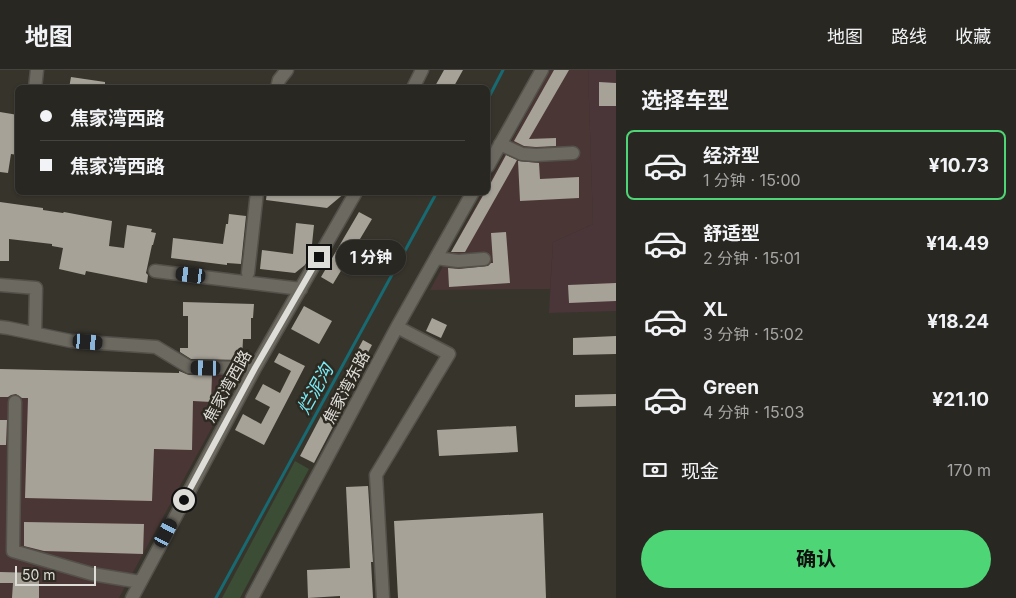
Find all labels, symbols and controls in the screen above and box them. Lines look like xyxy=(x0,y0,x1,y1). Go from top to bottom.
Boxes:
text: 地图 xyxy=(25,22,73,51)
text: 地图 xyxy=(827,26,863,47)
text: 路线 xyxy=(891,26,927,47)
text: 收藏 xyxy=(955,26,991,47)
text: 选择车型 xyxy=(641,87,729,113)
text: 焦家湾西路 xyxy=(70,107,165,130)
icon: car xyxy=(643,143,688,188)
text: 经济型 xyxy=(703,144,760,167)
text: ¥10.73 xyxy=(929,154,989,177)
text: 焦家湾西路 xyxy=(70,155,165,178)
text: 1 分钟 · 15:00 xyxy=(703,170,801,190)
icon: car xyxy=(643,221,688,266)
text: 舒适型 xyxy=(703,222,760,245)
text: ¥14.49 xyxy=(926,232,989,255)
callout: 1 分钟 xyxy=(336,240,406,274)
route end xyxy=(308,246,330,268)
text: 1 分钟 xyxy=(350,247,392,267)
text: 2 分钟 · 15:01 xyxy=(703,248,800,268)
car xyxy=(175,266,206,284)
text: XL xyxy=(703,298,728,321)
icon: car xyxy=(643,299,688,344)
text: ¥18.24 xyxy=(927,310,989,333)
text: 3 分钟 · 15:02 xyxy=(703,324,804,344)
car xyxy=(72,333,103,351)
street label: 焦家湾西路 xyxy=(199,346,255,426)
street label: 焦家湾东路 xyxy=(318,347,374,427)
water label: 烂泥沟 xyxy=(293,359,338,418)
car xyxy=(190,360,221,376)
text: Green xyxy=(703,376,759,399)
icon: car xyxy=(643,377,688,422)
text: ¥21.10 xyxy=(932,388,989,411)
text: 4 分钟 · 15:03 xyxy=(703,402,804,422)
icon: cash xyxy=(641,456,669,484)
text: 现金 xyxy=(681,460,719,483)
text: 170 m xyxy=(947,460,991,480)
route start xyxy=(173,489,195,511)
car xyxy=(152,516,179,550)
button: 确认 xyxy=(641,530,991,588)
scale bar xyxy=(15,563,96,586)
text: 50 m xyxy=(22,566,56,583)

